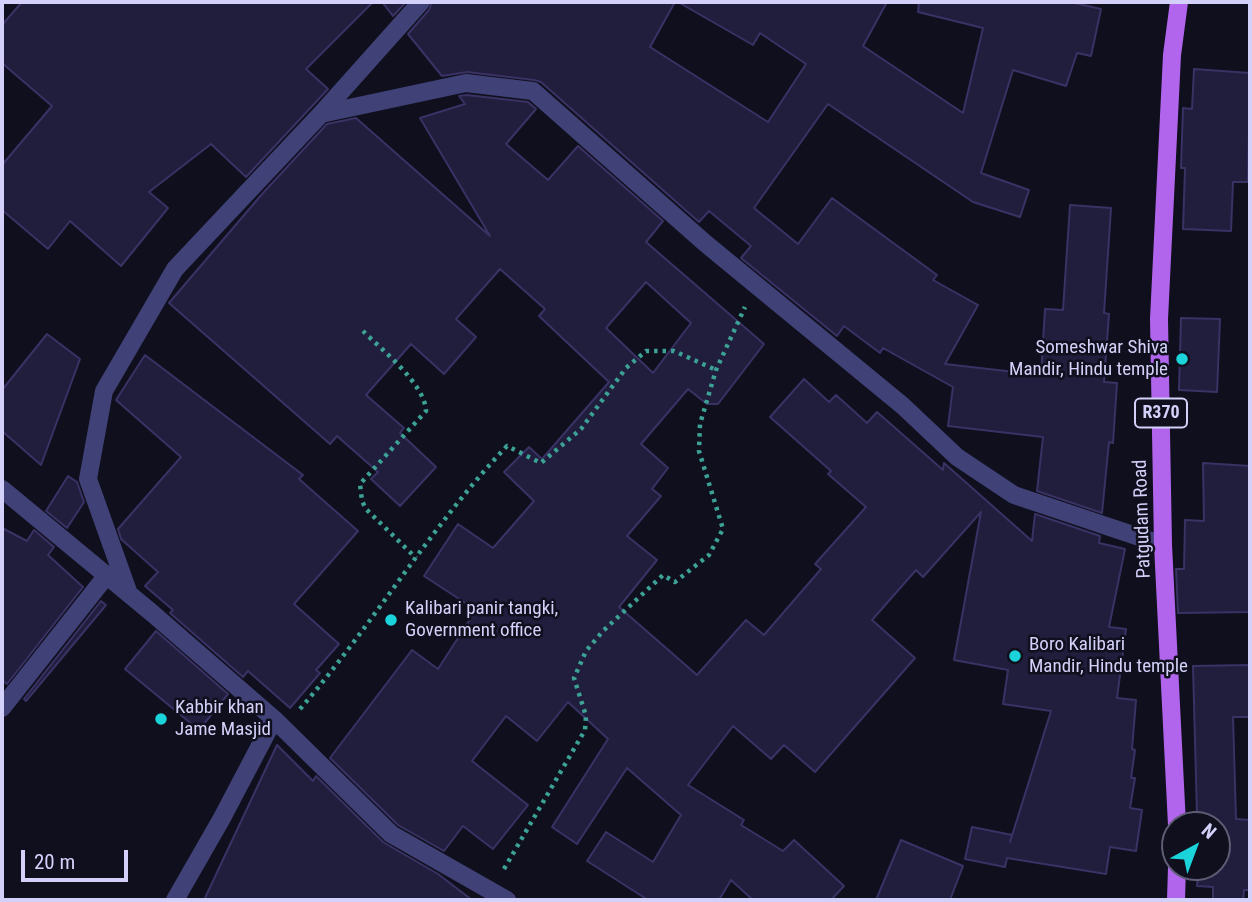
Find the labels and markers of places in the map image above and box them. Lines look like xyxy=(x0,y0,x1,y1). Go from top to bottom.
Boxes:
place label: Someshwar Shiva Mandir, Hindu temple xyxy=(1009,337,1168,381)
marker: Someshwar Shiva Mandir, Hindu temple xyxy=(1174,351,1190,367)
place label: Kalibari panir tangki, Government office xyxy=(405,598,558,642)
marker: Kalibari panir tangki, Government office xyxy=(383,612,399,628)
place label: Boro Kalibari Mandir, Hindu temple xyxy=(1029,634,1188,678)
marker: Boro Kalibari Mandir, Hindu temple xyxy=(1007,648,1023,664)
place label: Kabbir khan Jame Masjid xyxy=(175,697,271,741)
marker: Kabbir khan Jame Masjid xyxy=(153,711,169,727)

